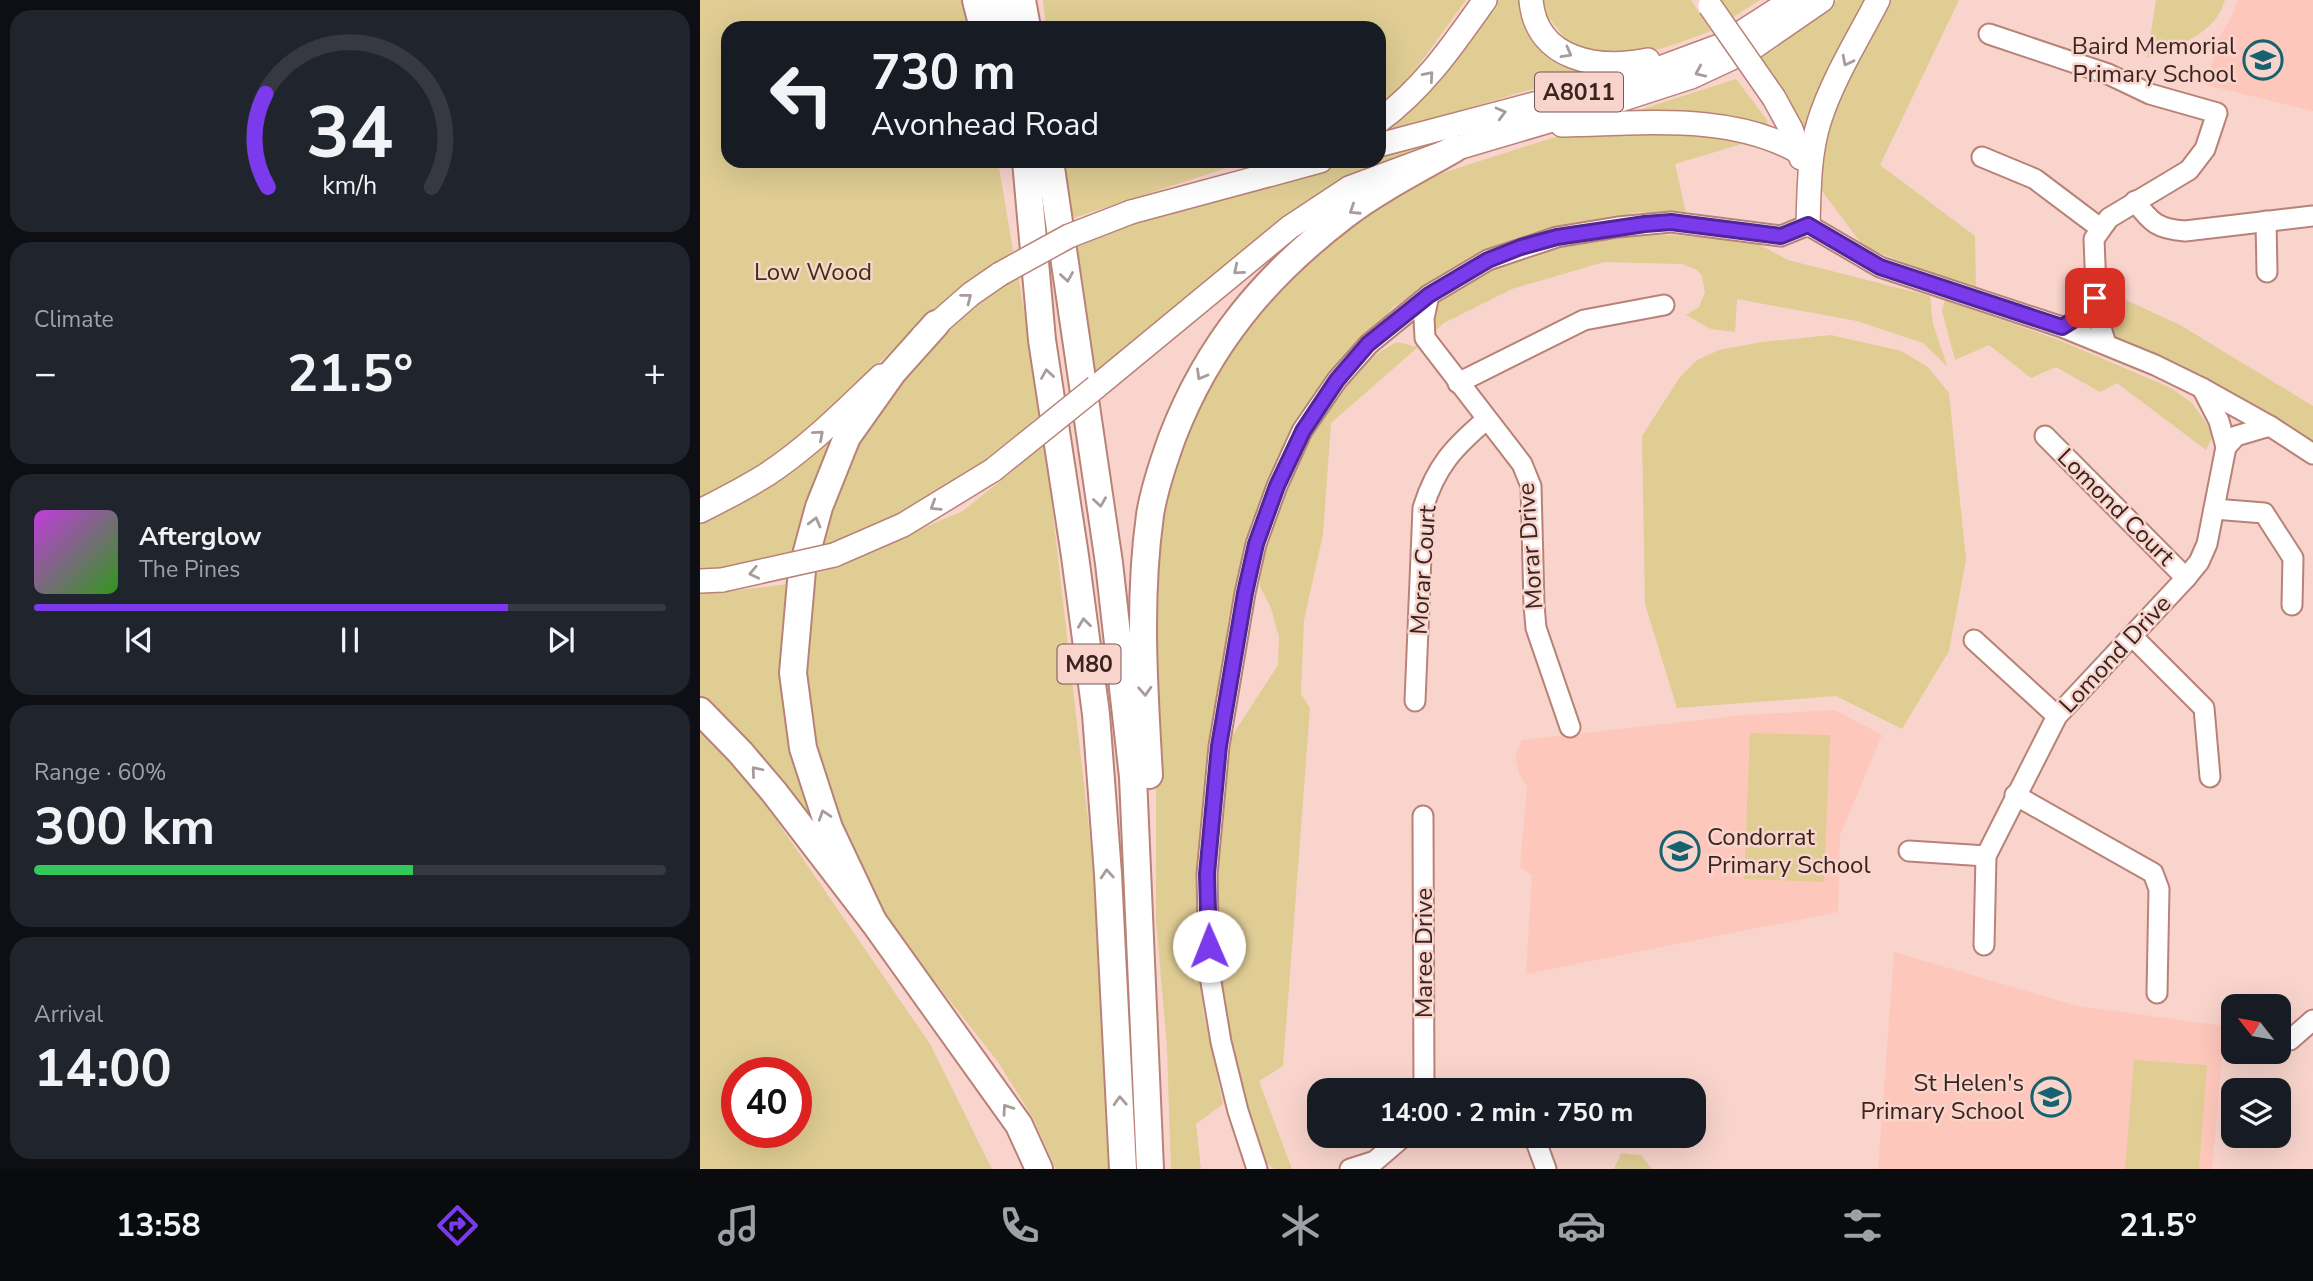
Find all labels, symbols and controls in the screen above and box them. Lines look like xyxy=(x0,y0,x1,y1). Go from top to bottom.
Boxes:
place label: Baird Memorial Primary School xyxy=(2072,30,2236,90)
text: 730 m xyxy=(871,39,1015,106)
school or university icon: Baird Memorial Primary School xyxy=(2242,39,2284,81)
one-way arrow xyxy=(1560,45,1573,58)
icon: left xyxy=(756,49,847,140)
one-way arrow xyxy=(1842,54,1856,66)
one-way arrow xyxy=(1695,64,1707,78)
one-way arrow xyxy=(1421,71,1433,84)
road number: A8011 xyxy=(1535,72,1623,111)
text: 34 xyxy=(306,83,394,183)
text: Avonhead Road xyxy=(871,103,1099,146)
one-way arrow xyxy=(1495,107,1507,121)
text: km/h xyxy=(322,169,378,203)
one-way arrow xyxy=(1348,201,1361,214)
park label: Low Wood xyxy=(754,256,872,288)
one-way arrow xyxy=(1233,262,1246,275)
pin xyxy=(2065,268,2125,328)
one-way arrow xyxy=(1059,271,1074,283)
icon: arrive xyxy=(2076,279,2114,317)
one-way arrow xyxy=(959,293,972,306)
text: Climate xyxy=(34,304,114,335)
text: 21.5° xyxy=(287,338,413,409)
text: − xyxy=(34,348,57,399)
text: + xyxy=(643,348,666,399)
one-way arrow xyxy=(1196,367,1209,380)
one-way arrow xyxy=(1040,368,1055,379)
one-way arrow xyxy=(811,431,824,443)
street label: Lomond Court xyxy=(2050,441,2182,573)
street label: Morar Drive xyxy=(1510,482,1550,610)
one-way arrow xyxy=(1092,496,1107,508)
one-way arrow xyxy=(930,497,943,510)
street label: Morar Court xyxy=(1403,504,1444,636)
one-way arrow xyxy=(807,516,821,528)
text: Afterglow xyxy=(139,519,262,554)
text: The Pines xyxy=(139,554,240,585)
one-way arrow xyxy=(748,564,760,579)
street label: Lomond Drive xyxy=(2052,588,2178,720)
one-way arrow xyxy=(1076,617,1091,629)
icon: previous xyxy=(120,621,158,659)
icon: pause xyxy=(331,621,369,659)
icon: next xyxy=(542,621,580,659)
road number: M80 xyxy=(1058,644,1120,684)
one-way arrow xyxy=(1137,685,1152,696)
text: Range · 60% xyxy=(34,757,166,788)
one-way arrow xyxy=(752,766,764,779)
text: 300 km xyxy=(34,791,215,862)
one-way arrow xyxy=(818,809,833,821)
place label: Condorrat Primary School xyxy=(1707,821,1871,881)
school or university icon: Condorrat Primary School xyxy=(1659,830,1701,872)
one-way arrow xyxy=(1100,868,1115,879)
street label: Maree Drive xyxy=(1408,888,1440,1018)
position arrow xyxy=(1172,909,1246,983)
north arrow xyxy=(2221,994,2291,1064)
map controls xyxy=(2221,994,2291,1148)
text: Arrival xyxy=(34,999,103,1030)
text: 14:00 xyxy=(34,1033,172,1104)
speed limit sign: 40 xyxy=(721,1057,812,1148)
place label: St Helen's Primary School xyxy=(1861,1067,2024,1127)
school or university icon: St Helen's Primary School xyxy=(2030,1076,2072,1118)
button: layers xyxy=(2221,1078,2291,1148)
one-way arrow xyxy=(1112,1095,1127,1106)
text: 14:00 · 2 min · 750 m xyxy=(1380,1095,1633,1130)
one-way arrow xyxy=(1003,1104,1015,1117)
icon: directions xyxy=(433,1201,482,1250)
icon: music xyxy=(714,1201,763,1250)
icon: phone xyxy=(995,1201,1044,1250)
icon: climate xyxy=(1276,1201,1325,1250)
icon: car xyxy=(1557,1201,1606,1250)
icon: filters xyxy=(1838,1201,1887,1250)
text: 13:58 xyxy=(116,1204,201,1247)
text: 21.5° xyxy=(2119,1204,2197,1247)

